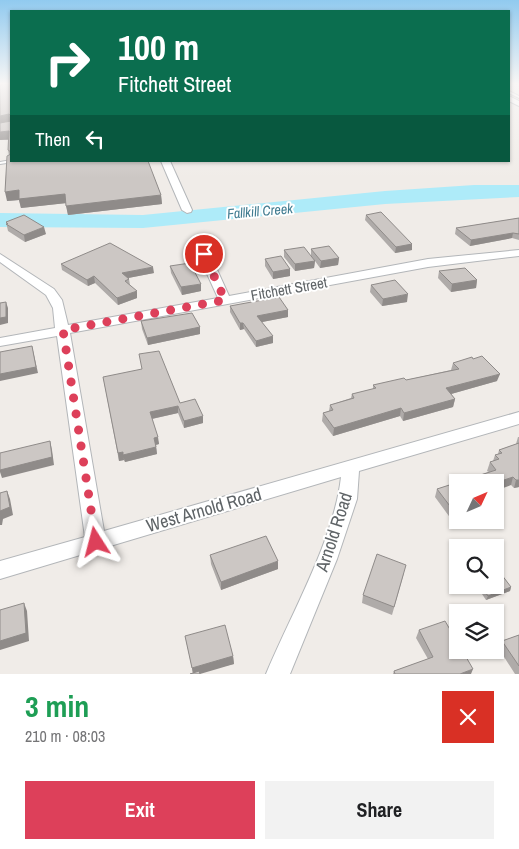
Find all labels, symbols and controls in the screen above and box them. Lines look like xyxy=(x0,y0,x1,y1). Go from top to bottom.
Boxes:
text: 100 m xyxy=(118,24,199,71)
icon: right xyxy=(35,30,100,95)
text: Fitchett Street xyxy=(118,69,231,99)
icon: left xyxy=(81,125,109,153)
text: Then xyxy=(35,126,71,152)
water label: Fallkill Creek xyxy=(226,199,295,223)
pin xyxy=(183,233,225,275)
icon: arrive xyxy=(190,240,218,268)
street label: Fitchett Street xyxy=(249,271,329,306)
north arrow xyxy=(449,474,504,529)
map controls xyxy=(449,474,504,659)
street label: West Arnold Road xyxy=(143,481,264,538)
street label: Arnold Road xyxy=(309,489,358,576)
position arrow xyxy=(69,515,121,567)
button: search xyxy=(449,539,504,594)
button: layers xyxy=(449,604,504,659)
text: 3 min xyxy=(25,686,89,726)
button: close xyxy=(442,691,494,743)
text: 210 m · 08:03 xyxy=(25,725,105,747)
button: Exit xyxy=(25,781,255,839)
button: Share xyxy=(265,781,494,839)

